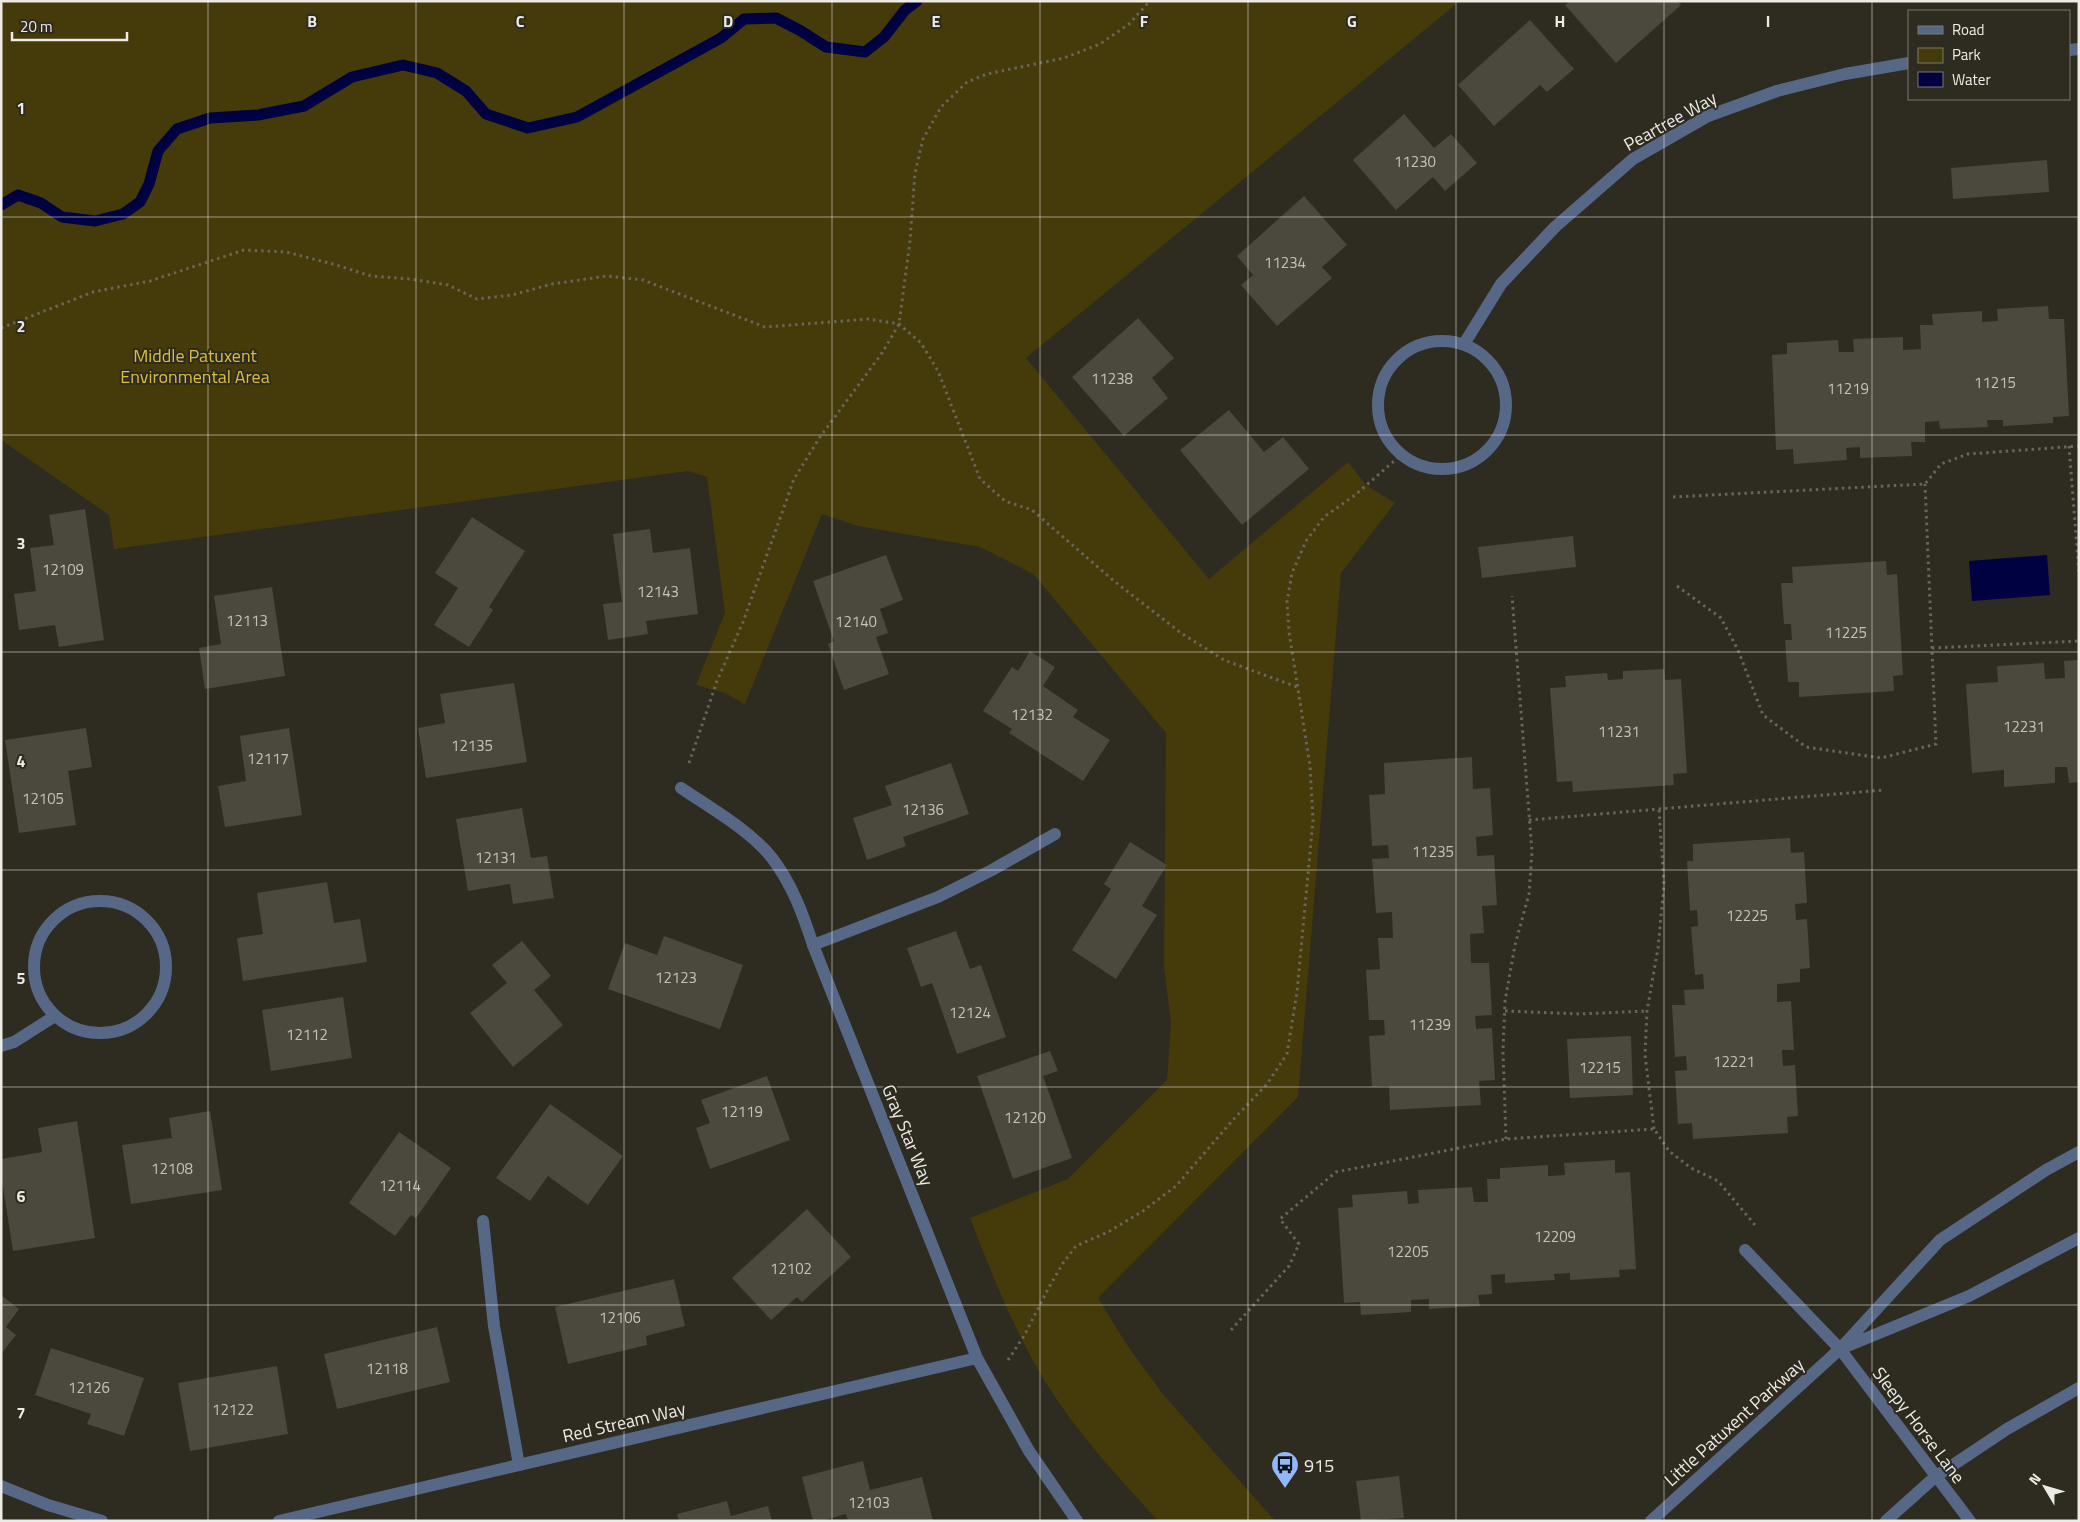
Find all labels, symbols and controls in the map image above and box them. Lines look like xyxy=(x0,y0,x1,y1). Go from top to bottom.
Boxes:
text: B xyxy=(307,9,317,33)
text: C xyxy=(516,9,525,33)
text: D xyxy=(723,9,733,33)
text: E xyxy=(932,9,941,33)
text: F xyxy=(1140,9,1149,33)
text: G xyxy=(1347,9,1357,33)
text: H xyxy=(1555,9,1565,33)
text: I xyxy=(1766,9,1770,33)
scale bar xyxy=(12,10,128,42)
legend xyxy=(1908,10,2070,100)
text: 20 m xyxy=(20,15,53,38)
text: Road xyxy=(1952,18,1984,41)
text: Park xyxy=(1952,43,1981,66)
text: Water xyxy=(1952,68,1991,91)
street label: Peartree Way xyxy=(1619,84,1722,158)
text: 1 xyxy=(17,96,25,120)
house number: 11230 xyxy=(1394,150,1436,173)
house number: 11234 xyxy=(1264,251,1306,274)
text: 2 xyxy=(17,314,25,338)
park label: Middle Patuxent Environmental Area xyxy=(120,342,270,390)
house number: 11238 xyxy=(1091,367,1133,390)
house number: 11215 xyxy=(1974,371,2016,394)
house number: 11219 xyxy=(1827,377,1869,400)
text: 3 xyxy=(17,531,25,555)
house number: 12109 xyxy=(42,558,84,581)
house number: 12143 xyxy=(637,580,679,603)
house number: 12113 xyxy=(226,609,268,632)
house number: 12140 xyxy=(835,610,877,633)
house number: 11225 xyxy=(1825,621,1867,644)
house number: 12132 xyxy=(1011,703,1053,726)
house number: 12231 xyxy=(2003,715,2045,738)
house number: 11231 xyxy=(1598,720,1640,743)
house number: 12135 xyxy=(451,734,493,757)
house number: 12117 xyxy=(247,747,289,770)
text: 4 xyxy=(17,749,26,773)
house number: 12105 xyxy=(22,787,64,810)
house number: 12136 xyxy=(902,798,944,821)
house number: 11235 xyxy=(1412,840,1454,863)
house number: 12131 xyxy=(475,846,517,869)
house number: 12225 xyxy=(1726,904,1768,927)
text: 5 xyxy=(17,966,26,990)
house number: 12123 xyxy=(655,966,697,989)
house number: 12124 xyxy=(949,1001,991,1024)
house number: 11239 xyxy=(1409,1013,1451,1036)
house number: 12112 xyxy=(286,1023,328,1046)
house number: 12221 xyxy=(1713,1050,1755,1073)
house number: 12215 xyxy=(1579,1056,1621,1079)
street label: Gray Star Way xyxy=(875,1080,941,1190)
house number: 12119 xyxy=(721,1100,763,1123)
house number: 12120 xyxy=(1004,1106,1046,1129)
house number: 12108 xyxy=(151,1157,193,1180)
house number: 12114 xyxy=(379,1174,421,1197)
text: 6 xyxy=(17,1184,26,1208)
house number: 12209 xyxy=(1534,1225,1576,1248)
house number: 12205 xyxy=(1387,1240,1429,1263)
house number: 12102 xyxy=(770,1257,812,1280)
house number: 12106 xyxy=(599,1306,641,1329)
street label: Little Patuxent Parkway xyxy=(1658,1351,1810,1492)
house number: 12118 xyxy=(366,1357,408,1380)
street label: Sleepy Horse Lane xyxy=(1866,1361,1972,1489)
house number: 12126 xyxy=(68,1376,110,1399)
street label: Red Stream Way xyxy=(560,1395,689,1449)
house number: 12122 xyxy=(212,1398,254,1421)
text: 7 xyxy=(17,1401,25,1425)
bus stop icon: 915 xyxy=(1270,1450,1300,1489)
place label: 915 xyxy=(1304,1452,1334,1479)
north arrow xyxy=(2020,1462,2070,1512)
text: N xyxy=(2023,1468,2046,1489)
house number: 12103 xyxy=(848,1491,890,1514)

